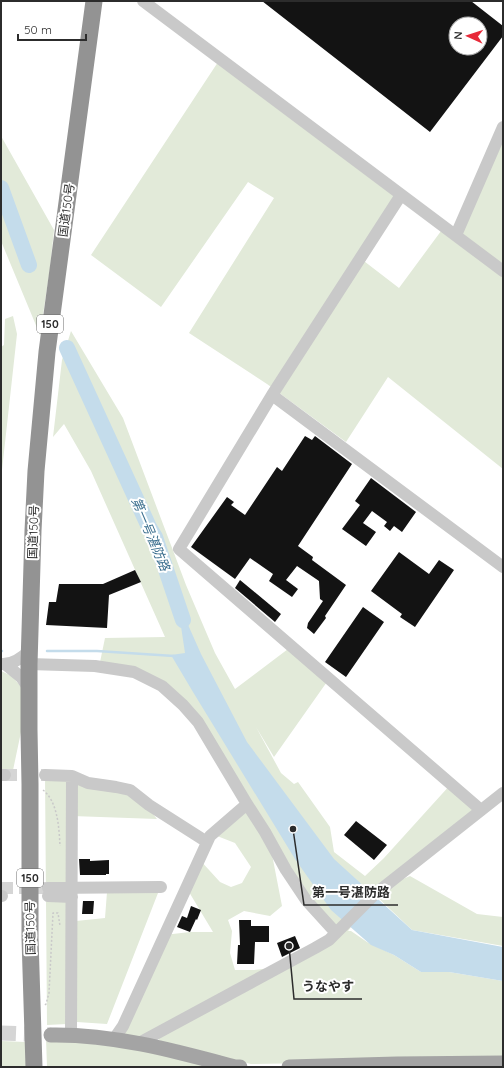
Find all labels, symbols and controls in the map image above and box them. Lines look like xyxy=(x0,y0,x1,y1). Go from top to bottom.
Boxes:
scale bar xyxy=(18,16,86,42)
north arrow xyxy=(448,16,488,56)
text: 50 m xyxy=(24,22,52,37)
text: N xyxy=(451,31,465,40)
street label: 国道150号 xyxy=(55,182,77,238)
road number: 150 xyxy=(37,315,63,333)
water label: 第一号湛防路 xyxy=(128,495,174,574)
street label: 国道150号 xyxy=(25,505,41,559)
road number: 150 xyxy=(17,869,43,887)
callout: 第一号湛防路 xyxy=(304,880,398,905)
text: 第一号湛防路 xyxy=(312,884,390,900)
street label: 国道150号 xyxy=(22,901,38,955)
callout: うなやす xyxy=(294,974,362,999)
text: うなやす xyxy=(302,978,354,994)

